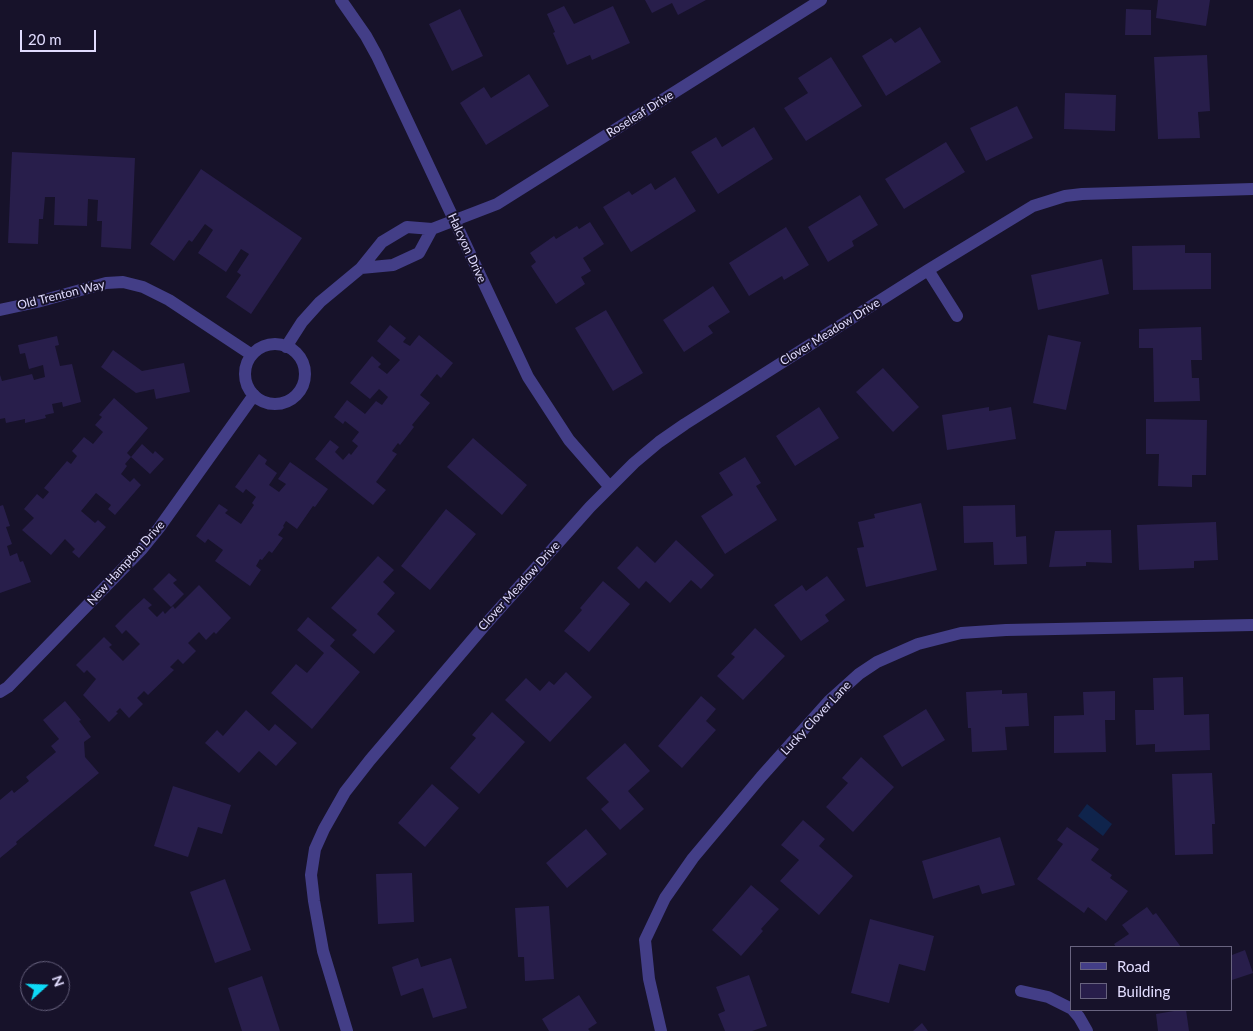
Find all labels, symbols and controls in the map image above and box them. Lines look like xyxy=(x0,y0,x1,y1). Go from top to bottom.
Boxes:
scale bar xyxy=(22,20,99,52)
text: 20 m xyxy=(28,30,62,48)
street label: Roseleaf Drive xyxy=(604,88,676,140)
street label: Halcyon Drive xyxy=(445,211,489,285)
street label: Old Trenton Way xyxy=(16,277,106,313)
street label: Clover Meadow Drive xyxy=(777,295,883,369)
street label: New Hampton Drive xyxy=(84,518,168,608)
street label: Clover Meadow Drive xyxy=(475,538,563,634)
street label: Lucky Clover Lane xyxy=(778,678,854,758)
legend xyxy=(1070,946,1233,1011)
text: Road xyxy=(1117,957,1150,975)
north arrow xyxy=(20,961,70,1011)
text: N xyxy=(49,973,68,989)
text: Building xyxy=(1117,982,1170,1000)

